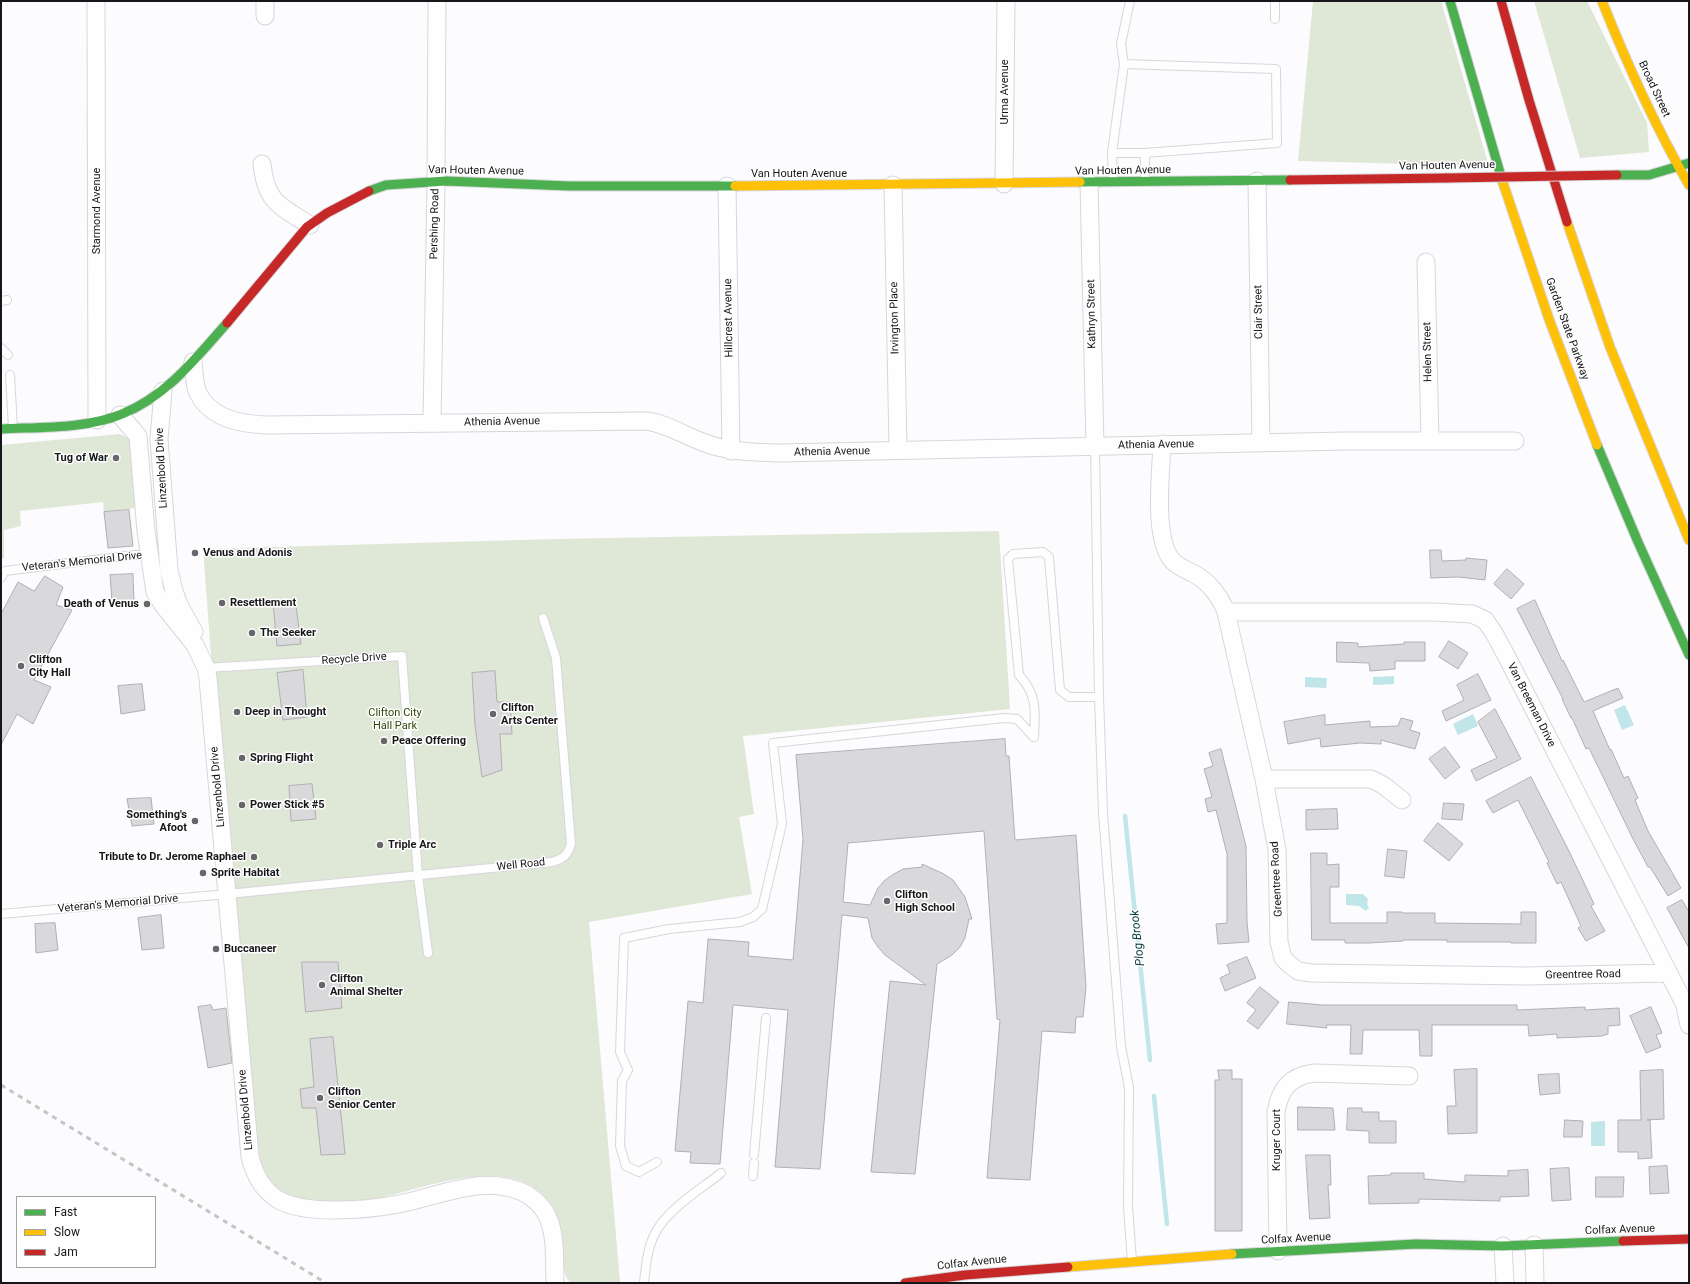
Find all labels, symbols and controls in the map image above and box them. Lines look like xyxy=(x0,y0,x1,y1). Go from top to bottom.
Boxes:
street label: Urma Avenue xyxy=(998,59,1012,125)
street label: Broad Street xyxy=(1635,59,1673,119)
street label: Van Houten Avenue xyxy=(1399,159,1495,173)
street label: Van Houten Avenue xyxy=(428,164,524,178)
street label: Van Houten Avenue xyxy=(1075,164,1171,178)
street label: Van Houten Avenue xyxy=(751,167,847,181)
street label: Starmond Avenue xyxy=(90,168,104,254)
street label: Pershing Road xyxy=(428,188,442,260)
street label: Garden State Parkway xyxy=(1542,276,1592,382)
street label: Hillcrest Avenue xyxy=(722,278,736,358)
street label: Kathryn Street xyxy=(1085,279,1099,349)
street label: Irvington Place xyxy=(888,281,902,355)
street label: Clair Street xyxy=(1252,285,1266,339)
street label: Helen Street xyxy=(1421,322,1435,382)
street label: Athenia Avenue xyxy=(464,415,540,429)
street label: Linzenbold Drive xyxy=(153,427,171,509)
street label: Athenia Avenue xyxy=(1118,438,1194,452)
street label: Athenia Avenue xyxy=(794,445,870,459)
place label: Tug of War xyxy=(54,451,108,465)
marker: Tug of War xyxy=(111,453,121,463)
place label: Venus and Adonis xyxy=(203,546,292,560)
marker: Venus and Adonis xyxy=(190,548,200,558)
street label: Veteran's Memorial Drive xyxy=(21,549,143,575)
place label: Resettlement xyxy=(230,596,296,610)
place label: Death of Venus xyxy=(64,597,139,611)
marker: Resettlement xyxy=(217,598,227,608)
marker: Death of Venus xyxy=(142,599,152,609)
place label: The Seeker xyxy=(260,626,316,640)
marker: The Seeker xyxy=(247,628,257,638)
street label: Recycle Drive xyxy=(321,650,387,668)
place label: Clifton City Hall xyxy=(29,653,71,679)
marker: Clifton City Hall xyxy=(16,661,26,671)
street label: Van Breeman Drive xyxy=(1504,661,1558,749)
place label: Clifton Arts Center xyxy=(501,701,558,727)
place label: Deep in Thought xyxy=(245,705,326,719)
park label: Clifton City Hall Park xyxy=(368,706,422,732)
marker: Deep in Thought xyxy=(232,707,242,717)
marker: Clifton Arts Center xyxy=(488,709,498,719)
place label: Peace Offering xyxy=(392,734,466,748)
marker: Peace Offering xyxy=(379,736,389,746)
street label: Linzenbold Drive xyxy=(208,746,228,828)
place label: Spring Flight xyxy=(250,751,313,765)
marker: Spring Flight xyxy=(237,753,247,763)
place label: Power Stick #5 xyxy=(250,798,325,812)
marker: Power Stick #5 xyxy=(237,800,247,810)
place label: Something's Afoot xyxy=(126,808,187,834)
marker: Something's Afoot xyxy=(190,816,200,826)
place label: Triple Arc xyxy=(388,838,436,852)
marker: Triple Arc xyxy=(375,840,385,850)
street label: Greentree Road xyxy=(1268,841,1286,917)
place label: Tribute to Dr. Jerome Raphael xyxy=(99,850,246,864)
marker: Tribute to Dr. Jerome Raphael xyxy=(249,852,259,862)
street label: Well Road xyxy=(496,856,546,874)
place label: Sprite Habitat xyxy=(211,866,279,880)
marker: Sprite Habitat xyxy=(198,868,208,878)
place label: Clifton High School xyxy=(895,888,955,914)
street label: Veteran's Memorial Drive xyxy=(57,892,179,916)
marker: Clifton High School xyxy=(882,896,892,906)
water label: Plog Brook xyxy=(1128,909,1148,967)
place label: Buccaneer xyxy=(224,942,277,956)
marker: Buccaneer xyxy=(211,944,221,954)
street label: Greentree Road xyxy=(1545,968,1621,982)
place label: Clifton Animal Shelter xyxy=(330,972,403,998)
marker: Clifton Animal Shelter xyxy=(317,980,327,990)
street label: Linzenbold Drive xyxy=(236,1069,256,1151)
place label: Clifton Senior Center xyxy=(328,1085,396,1111)
marker: Clifton Senior Center xyxy=(315,1093,325,1103)
street label: Kruger Court xyxy=(1270,1109,1284,1171)
legend xyxy=(16,1196,156,1268)
text: Fast xyxy=(54,1205,77,1219)
street label: Colfax Avenue xyxy=(1585,1222,1655,1238)
text: Slow xyxy=(54,1225,80,1239)
street label: Colfax Avenue xyxy=(1261,1231,1331,1247)
text: Jam xyxy=(54,1245,78,1259)
street label: Colfax Avenue xyxy=(936,1253,1008,1273)

